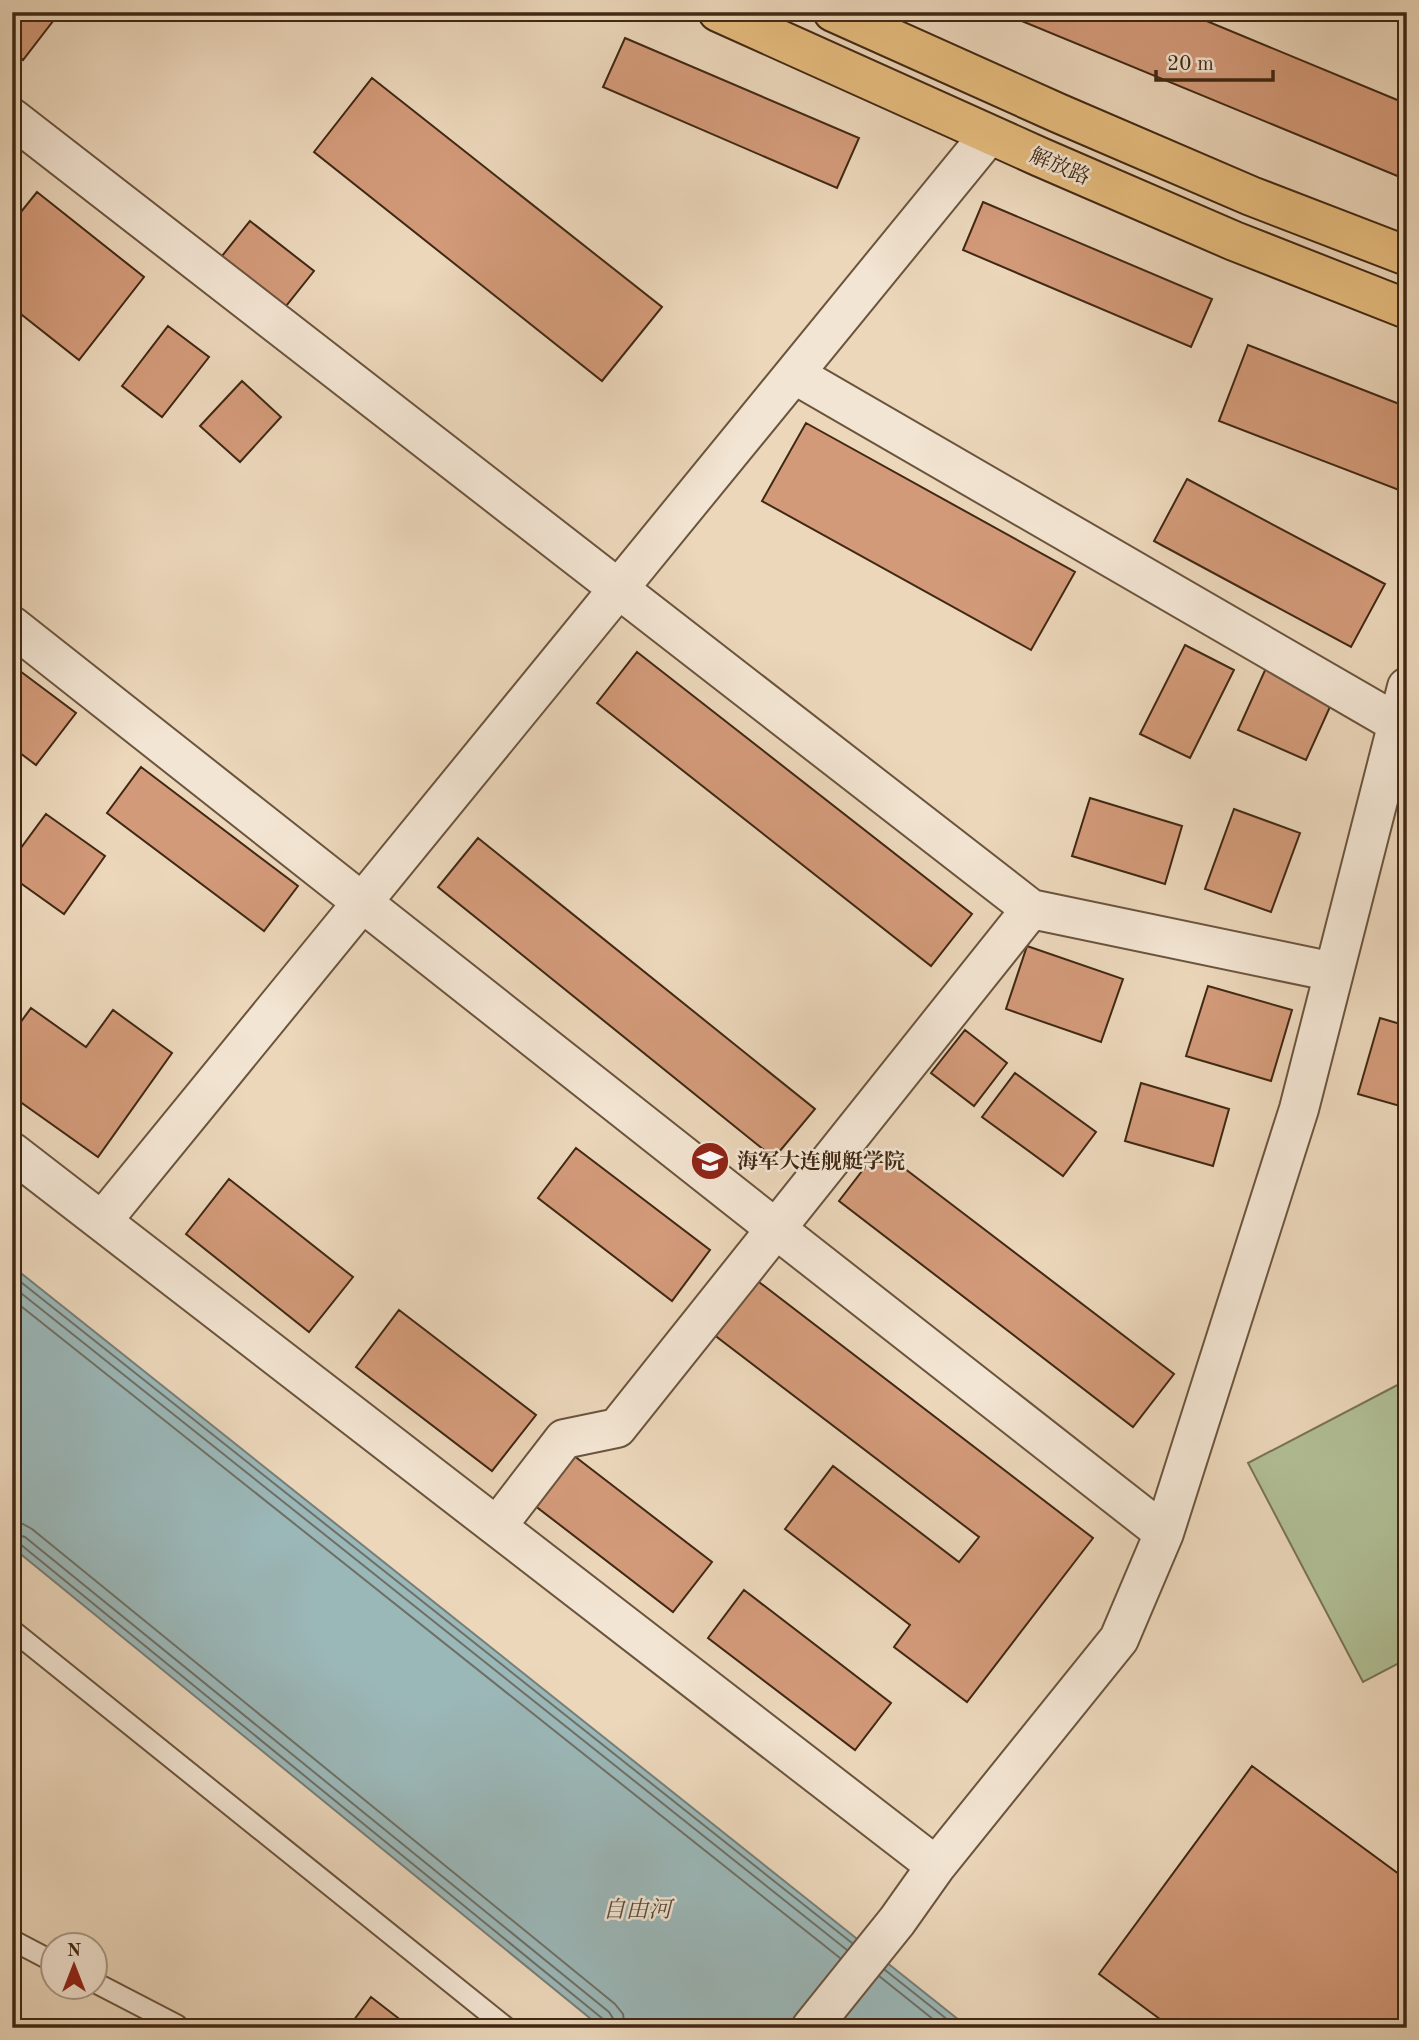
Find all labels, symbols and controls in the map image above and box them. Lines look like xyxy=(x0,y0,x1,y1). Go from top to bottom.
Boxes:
scale bar xyxy=(1156,38,1274,82)
text: 20 m xyxy=(1167,54,1214,75)
street label: 解放路 xyxy=(1026,144,1093,189)
school or university icon: 海军大连舰艇学院 xyxy=(689,1140,731,1182)
place label: 海军大连舰艇学院 xyxy=(737,1150,905,1173)
water label: 自由河 xyxy=(603,1897,676,1922)
north arrow xyxy=(38,1932,108,2002)
text: N xyxy=(67,1942,82,1961)

